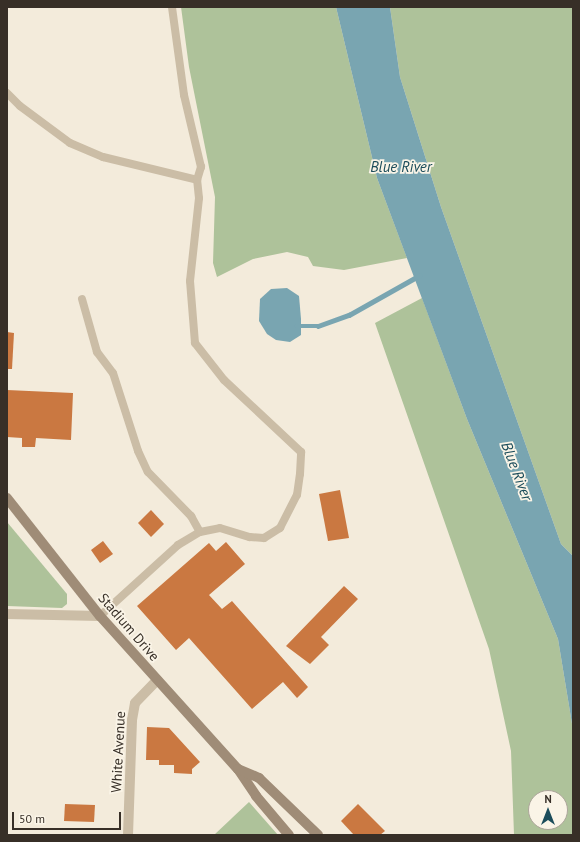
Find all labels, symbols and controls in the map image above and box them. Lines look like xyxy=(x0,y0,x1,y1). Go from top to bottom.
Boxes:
water label: Blue River xyxy=(370,158,432,176)
water label: Blue River xyxy=(498,439,536,503)
street label: Stadium Drive xyxy=(95,590,163,664)
street label: White Avenue xyxy=(107,711,129,793)
north arrow xyxy=(528,790,568,830)
text: N xyxy=(544,792,552,806)
scale bar xyxy=(14,804,123,830)
text: 50 m xyxy=(19,811,45,826)

